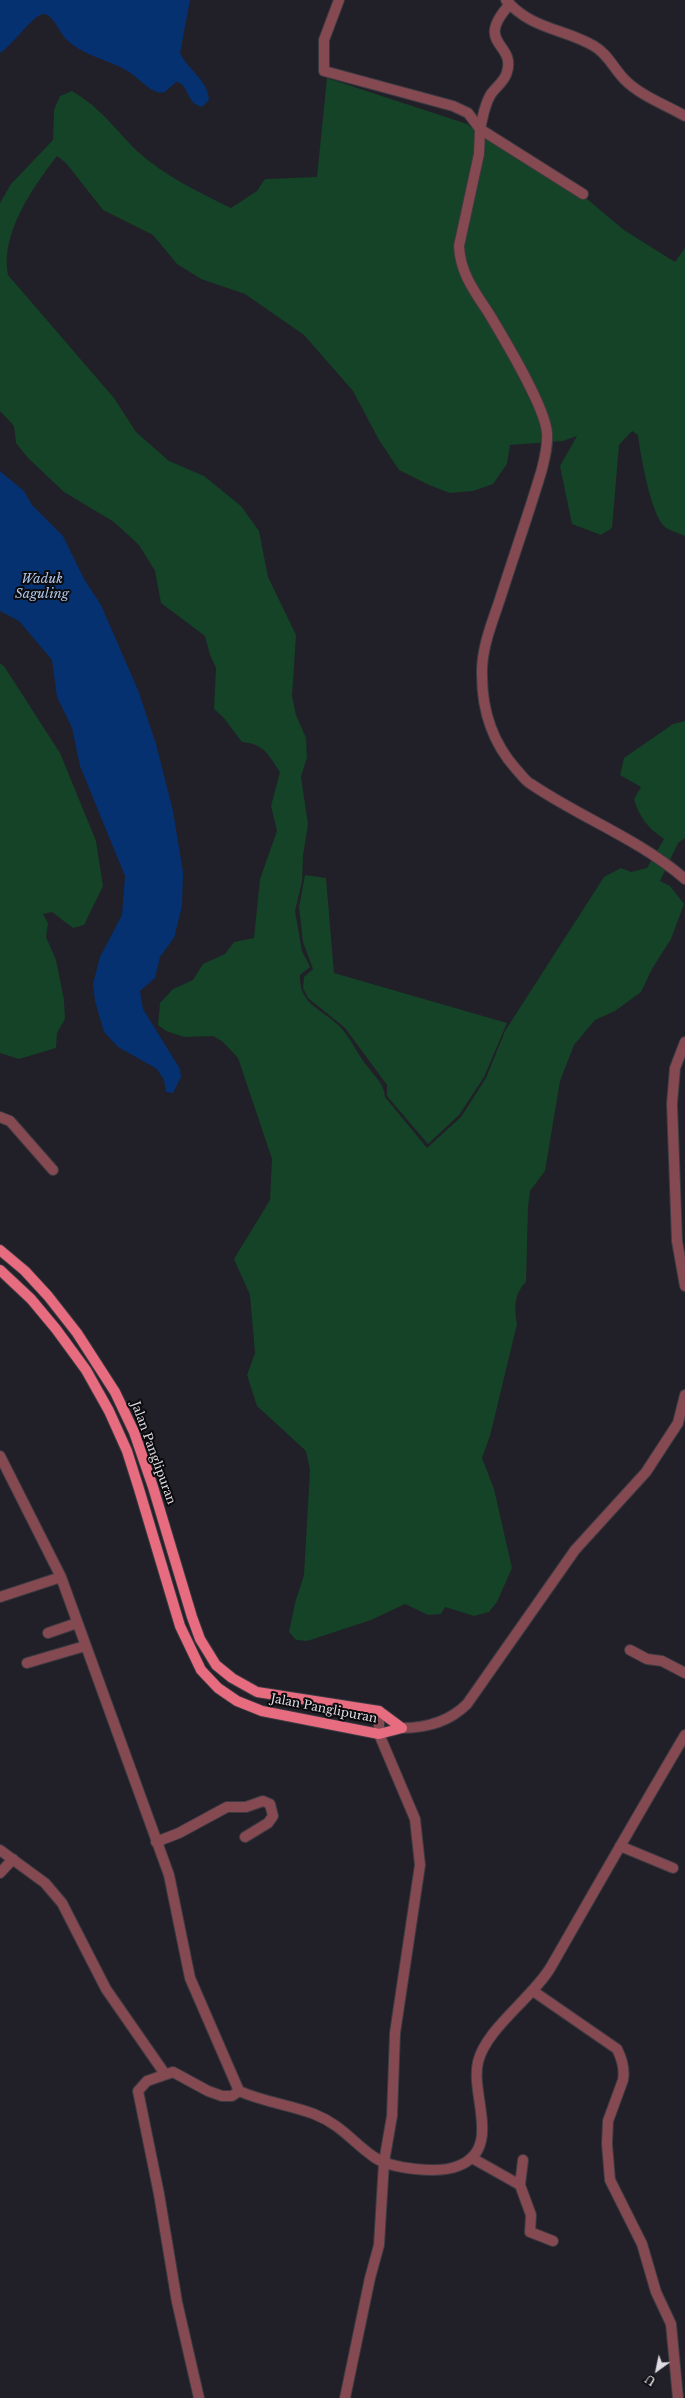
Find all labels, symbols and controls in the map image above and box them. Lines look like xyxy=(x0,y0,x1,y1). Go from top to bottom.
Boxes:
water label: Waduk Saguling xyxy=(15,571,69,602)
street label: Jalan Panglipuran xyxy=(128,1400,178,1506)
street label: Jalan Panglipuran xyxy=(269,1692,379,1726)
north arrow xyxy=(637,2350,677,2390)
text: U xyxy=(643,2372,658,2389)

